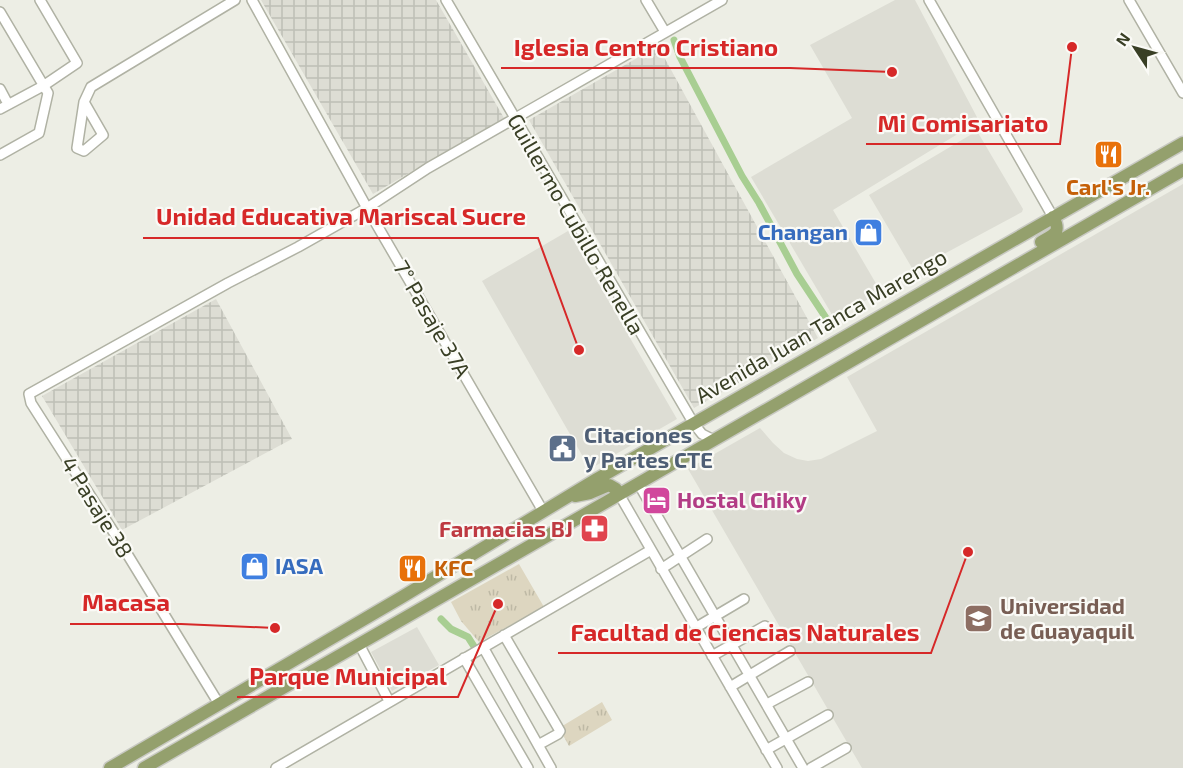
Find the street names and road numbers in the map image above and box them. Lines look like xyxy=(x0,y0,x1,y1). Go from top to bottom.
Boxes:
street label: Guillermo Cubillo Renella xyxy=(503,108,651,339)
street label: Avenida Juan Tanca Marengo xyxy=(690,242,951,408)
street label: 7° Pasaje 37A xyxy=(388,255,477,383)
street label: 4 Pasaje 38 xyxy=(56,451,139,562)

